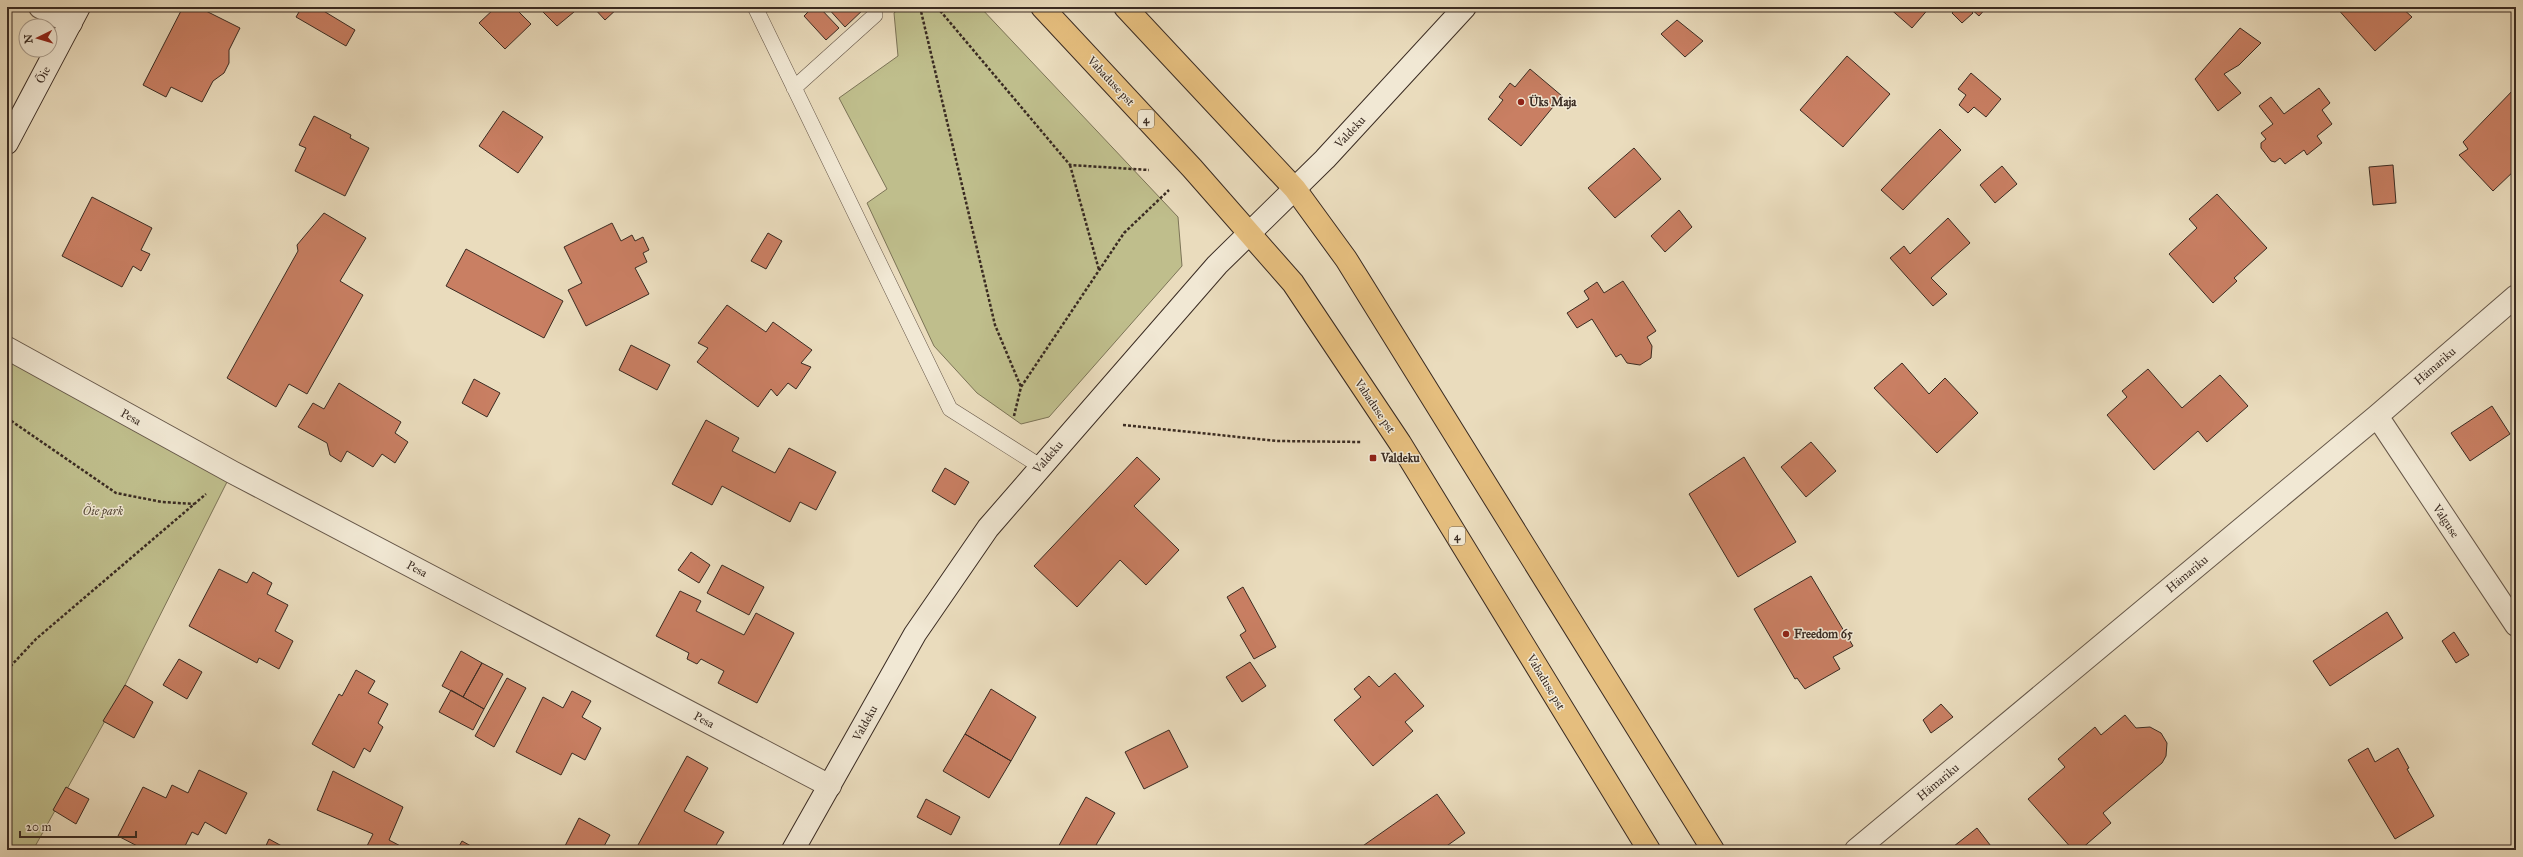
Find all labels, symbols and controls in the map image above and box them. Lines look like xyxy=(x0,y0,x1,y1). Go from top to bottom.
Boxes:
north arrow xyxy=(18,18,58,58)
text: N xyxy=(22,33,35,44)
street label: Vabaduse pst xyxy=(1084,53,1138,109)
street label: Õie xyxy=(32,64,53,86)
place label: Üks Maja xyxy=(1529,94,1577,110)
marker: Üks Maja xyxy=(1516,97,1526,107)
road number: 4 xyxy=(1138,110,1154,128)
street label: Valdeku xyxy=(1331,113,1369,152)
street label: Hämariku xyxy=(2411,344,2459,388)
street label: Vabaduse pst xyxy=(1351,375,1399,436)
street label: Pesa xyxy=(118,406,144,429)
street label: Valdeku xyxy=(1029,437,1066,477)
place label: Valdeku xyxy=(1380,451,1420,465)
marker: Valdeku xyxy=(1368,453,1378,463)
street label: Valguse xyxy=(2428,501,2462,541)
park label: Õie park xyxy=(83,503,124,519)
road number: 4 xyxy=(1449,527,1465,545)
street label: Hämariku xyxy=(2163,552,2211,596)
street label: Pesa xyxy=(404,558,430,581)
place label: Freedom 65 xyxy=(1794,627,1853,641)
marker: Freedom 65 xyxy=(1781,629,1791,639)
street label: Vabaduse pst xyxy=(1523,651,1568,713)
street label: Valdeku xyxy=(849,702,881,744)
street label: Pesa xyxy=(691,709,717,732)
street label: Hämariku xyxy=(1914,760,1962,804)
scale bar xyxy=(20,813,136,839)
text: 20 m xyxy=(26,820,52,834)

